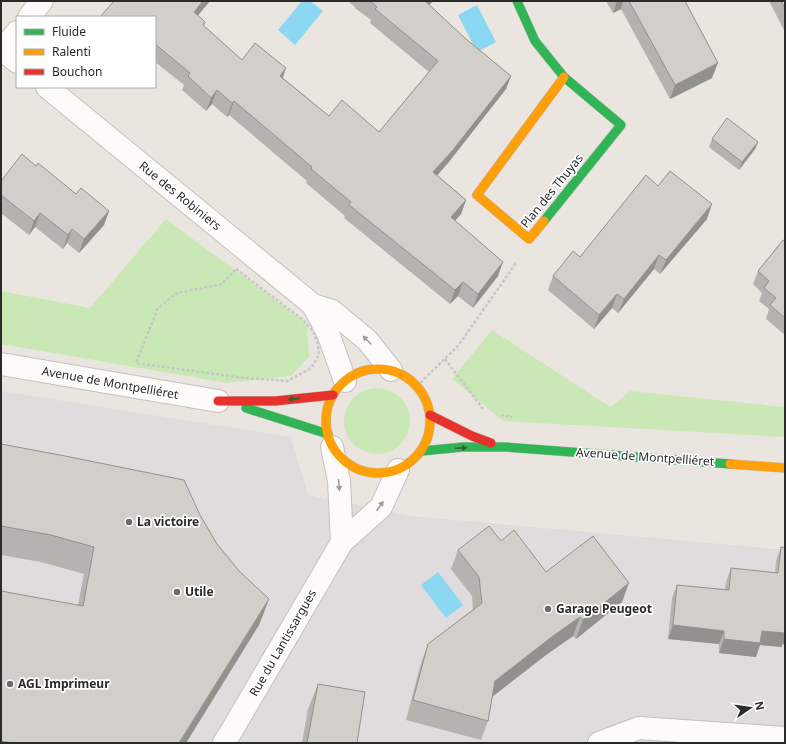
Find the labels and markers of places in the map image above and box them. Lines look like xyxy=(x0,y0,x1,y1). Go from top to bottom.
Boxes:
place label: La victoire xyxy=(137,513,199,530)
marker: La victoire xyxy=(124,517,134,527)
place label: Utile xyxy=(185,583,214,600)
marker: Utile xyxy=(172,587,182,597)
place label: Garage Peugeot xyxy=(556,600,652,617)
marker: Garage Peugeot xyxy=(543,604,553,614)
place label: AGL Imprimeur xyxy=(18,675,110,692)
marker: AGL Imprimeur xyxy=(5,679,15,689)

